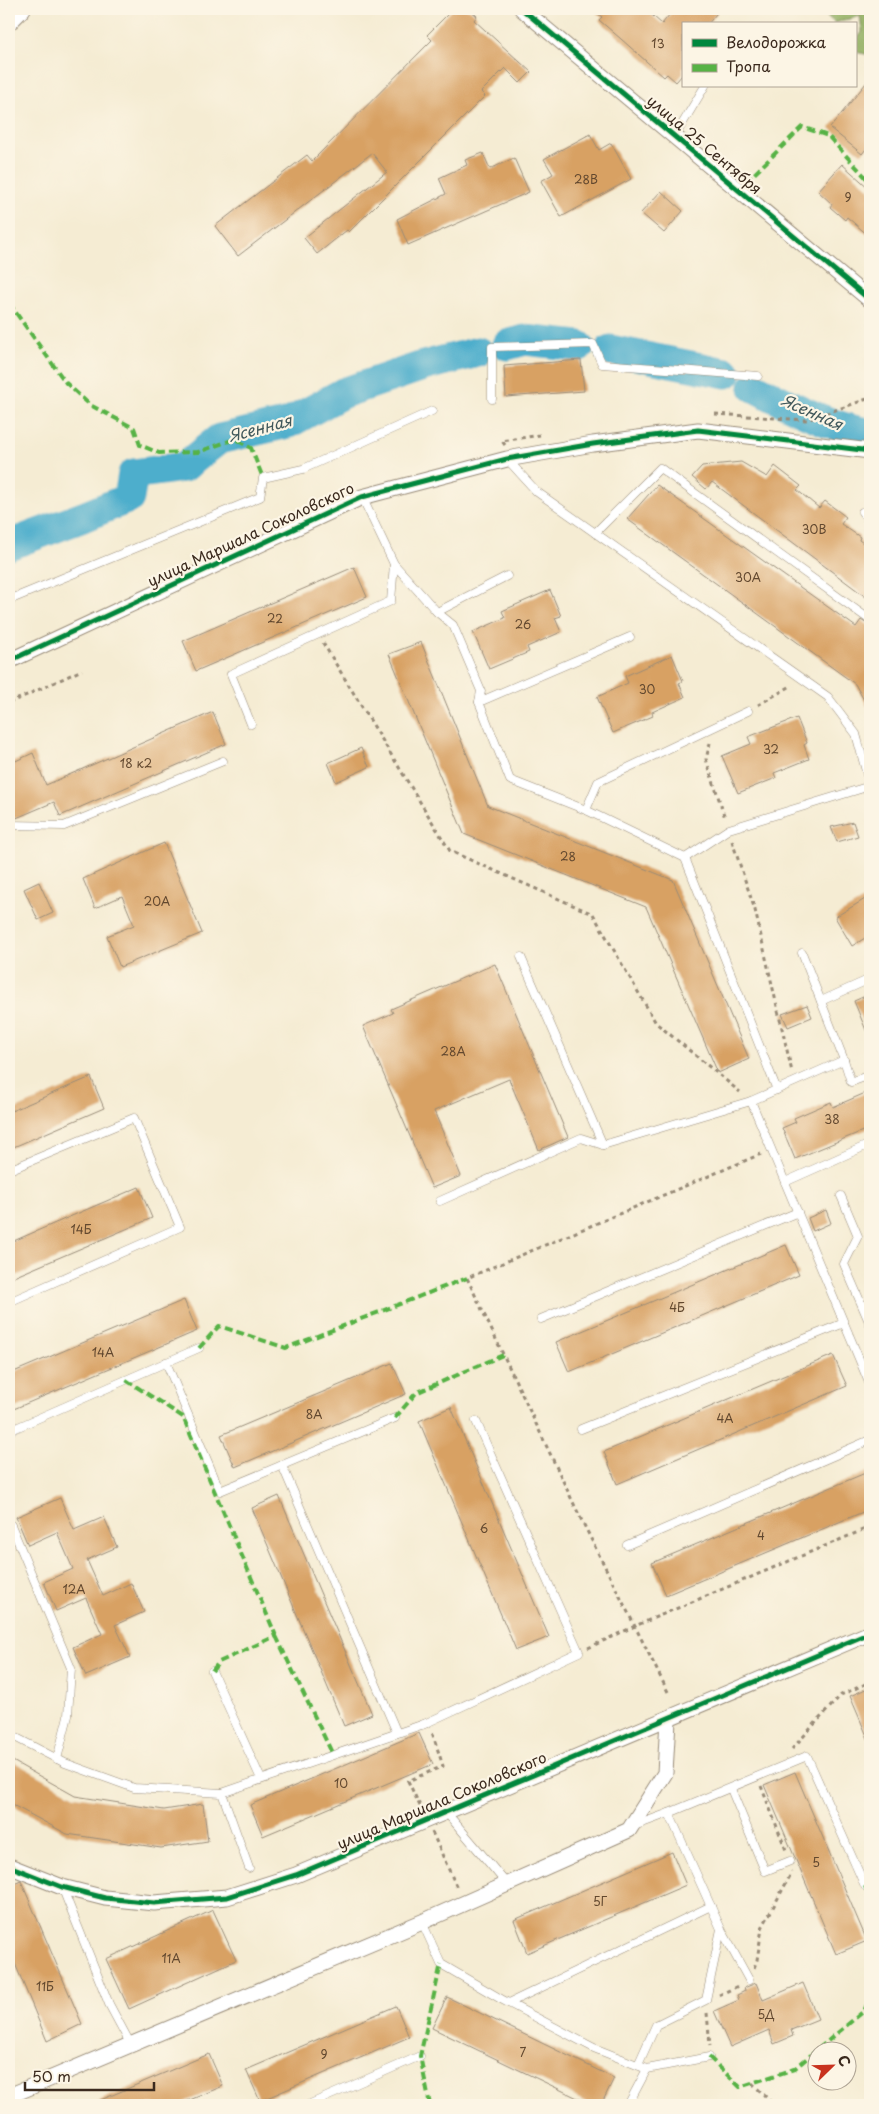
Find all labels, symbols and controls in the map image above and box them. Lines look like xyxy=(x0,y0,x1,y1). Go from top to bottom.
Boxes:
legend xyxy=(682,22,856,88)
text: Велодорожка xyxy=(726,30,827,53)
house number: 13 xyxy=(651,34,665,52)
text: Тропа xyxy=(726,54,771,77)
street label: улица 25 Сентября xyxy=(642,89,768,199)
house number: 28В xyxy=(574,170,598,188)
house number: 9 xyxy=(844,188,852,206)
water label: Ясенная xyxy=(778,387,848,436)
water label: Ясенная xyxy=(225,407,295,447)
street label: улица Маршала Соколовского xyxy=(143,475,358,592)
house number: 30В xyxy=(802,520,826,538)
house number: 30А xyxy=(735,568,761,586)
house number: 22 xyxy=(267,609,283,627)
house number: 26 xyxy=(515,615,531,633)
house number: 30 xyxy=(639,680,656,698)
house number: 32 xyxy=(763,740,779,758)
house number: 18 к2 xyxy=(120,754,152,772)
house number: 28 xyxy=(560,847,576,865)
house number: 20А xyxy=(144,892,170,910)
house number: 28А xyxy=(440,1042,466,1060)
house number: 38 xyxy=(824,1110,840,1128)
house number: 14Б xyxy=(70,1220,92,1238)
house number: 4Б xyxy=(669,1298,685,1316)
house number: 14А xyxy=(92,1343,114,1361)
house number: 8А xyxy=(306,1405,322,1423)
house number: 4А xyxy=(716,1409,734,1427)
house number: 6 xyxy=(480,1519,488,1537)
house number: 4 xyxy=(757,1526,765,1544)
house number: 12А xyxy=(62,1580,86,1598)
street label: улица Маршала Соколовского xyxy=(333,1745,550,1854)
house number: 10 xyxy=(334,1774,348,1792)
house number: 5 xyxy=(812,1853,820,1871)
house number: 5Г xyxy=(593,1892,608,1910)
house number: 11А xyxy=(161,1949,181,1967)
house number: 11Б xyxy=(36,1977,54,1995)
house number: 5Д xyxy=(757,2005,775,2023)
north arrow xyxy=(806,2042,856,2092)
house number: 7 xyxy=(520,2043,527,2061)
house number: 9 xyxy=(320,2045,328,2063)
text: С xyxy=(833,2052,856,2070)
scale bar xyxy=(25,2059,154,2091)
text: 50 m xyxy=(32,2064,71,2087)

